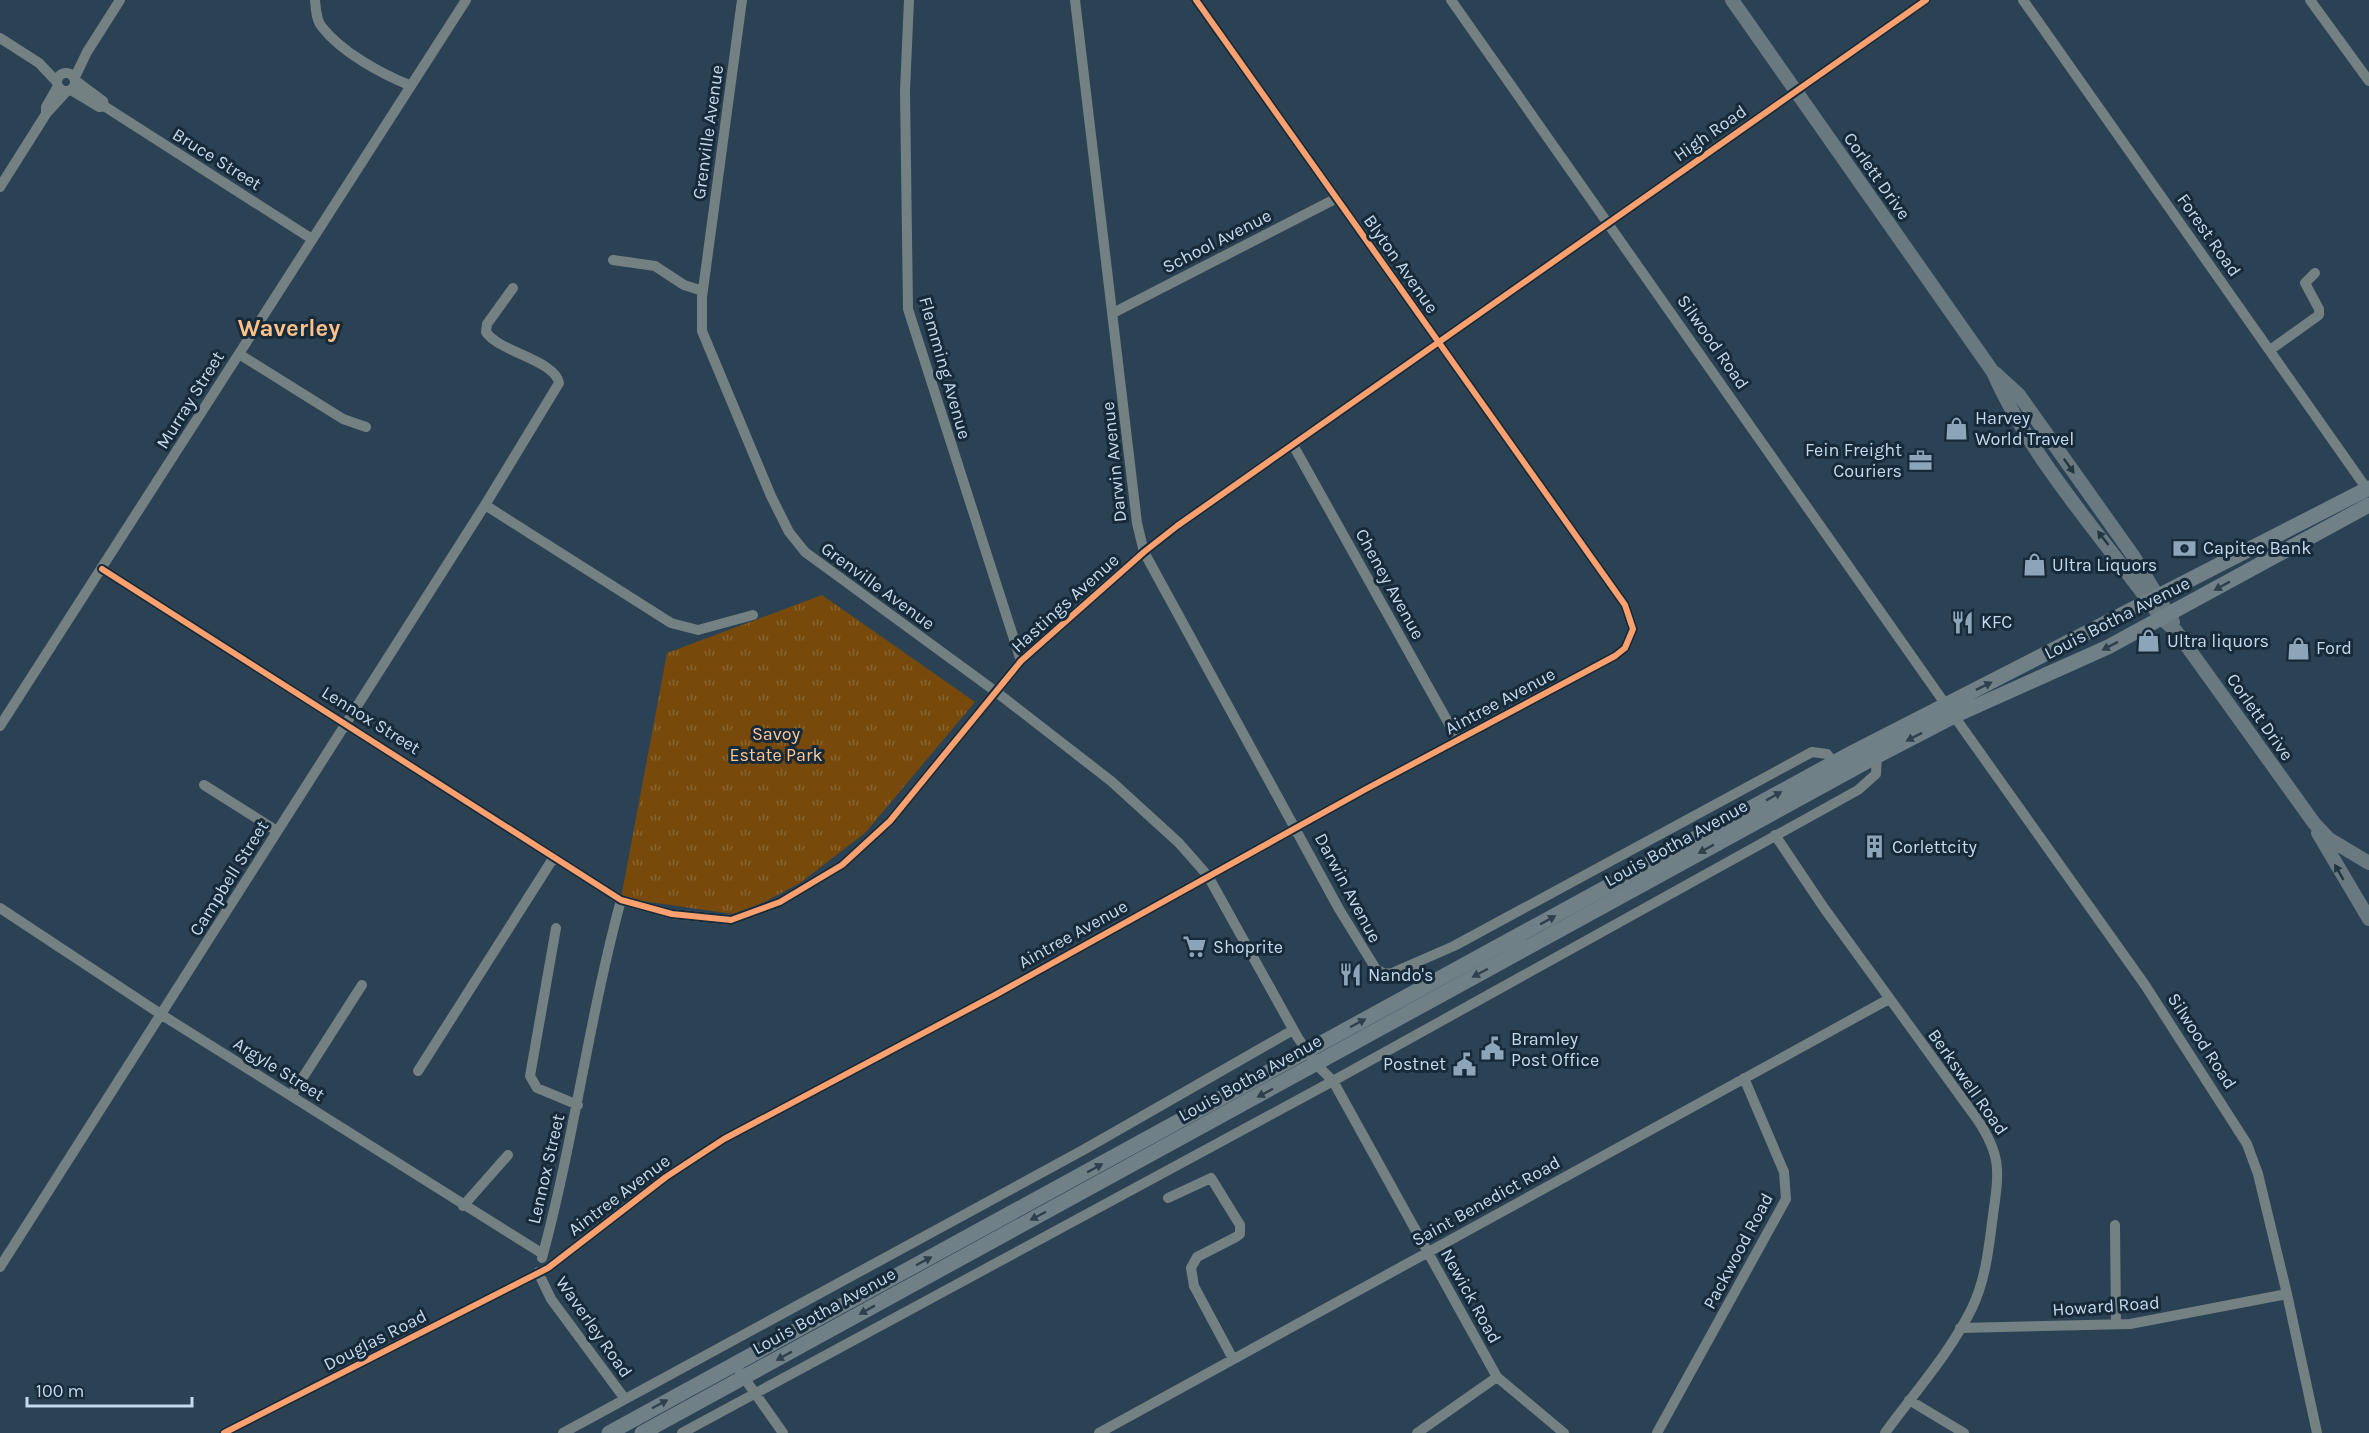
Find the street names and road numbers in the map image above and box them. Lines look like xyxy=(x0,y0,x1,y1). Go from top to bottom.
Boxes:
street label: Grenville Avenue xyxy=(688,63,728,201)
street label: High Road xyxy=(1669,100,1751,166)
street label: Bruce Street xyxy=(168,123,266,195)
street label: Corlett Drive xyxy=(1839,128,1915,224)
street label: Forest Road xyxy=(2172,189,2246,281)
street label: School Avenue xyxy=(1159,204,1275,278)
street label: Blyton Avenue xyxy=(1359,210,1443,318)
street label: Silwood Road xyxy=(1672,290,1754,394)
street label: Flemming Avenue xyxy=(914,294,976,442)
street label: Murray Street xyxy=(151,347,229,453)
street label: Darwin Avenue xyxy=(1097,401,1131,523)
street label: Cheney Avenue xyxy=(1351,525,1429,643)
street label: Grenville Avenue xyxy=(817,537,939,635)
street label: Hastings Avenue xyxy=(1007,549,1123,657)
street label: Louis Botha Avenue xyxy=(2041,572,2193,664)
street label: Aintree Avenue xyxy=(1441,663,1559,739)
street label: Corlett Drive xyxy=(2222,669,2298,765)
street label: Lennox Street xyxy=(318,681,425,759)
street label: Louis Botha Avenue xyxy=(1601,795,1751,891)
street label: Campbell Street xyxy=(185,816,273,940)
street label: Darwin Avenue xyxy=(1310,829,1386,947)
street label: Aintree Avenue xyxy=(1014,895,1132,973)
street label: Silwood Road xyxy=(2163,989,2241,1093)
street label: Berkswell Road xyxy=(1923,1025,2013,1139)
street label: Louis Botha Avenue xyxy=(1175,1030,1325,1126)
street label: Argyle Street xyxy=(229,1032,329,1106)
street label: Lennox Street xyxy=(523,1112,569,1226)
street label: Aintree Avenue xyxy=(564,1150,674,1240)
street label: Saint Benedict Road xyxy=(1408,1151,1564,1251)
street label: Packwood Road xyxy=(1698,1189,1778,1313)
street label: Newick Road xyxy=(1436,1245,1506,1347)
street label: Louis Botha Avenue xyxy=(749,1263,899,1359)
street label: Waverley Road xyxy=(551,1272,637,1382)
street label: Howard Road xyxy=(2052,1291,2160,1321)
street label: Douglas Road xyxy=(320,1305,430,1375)

